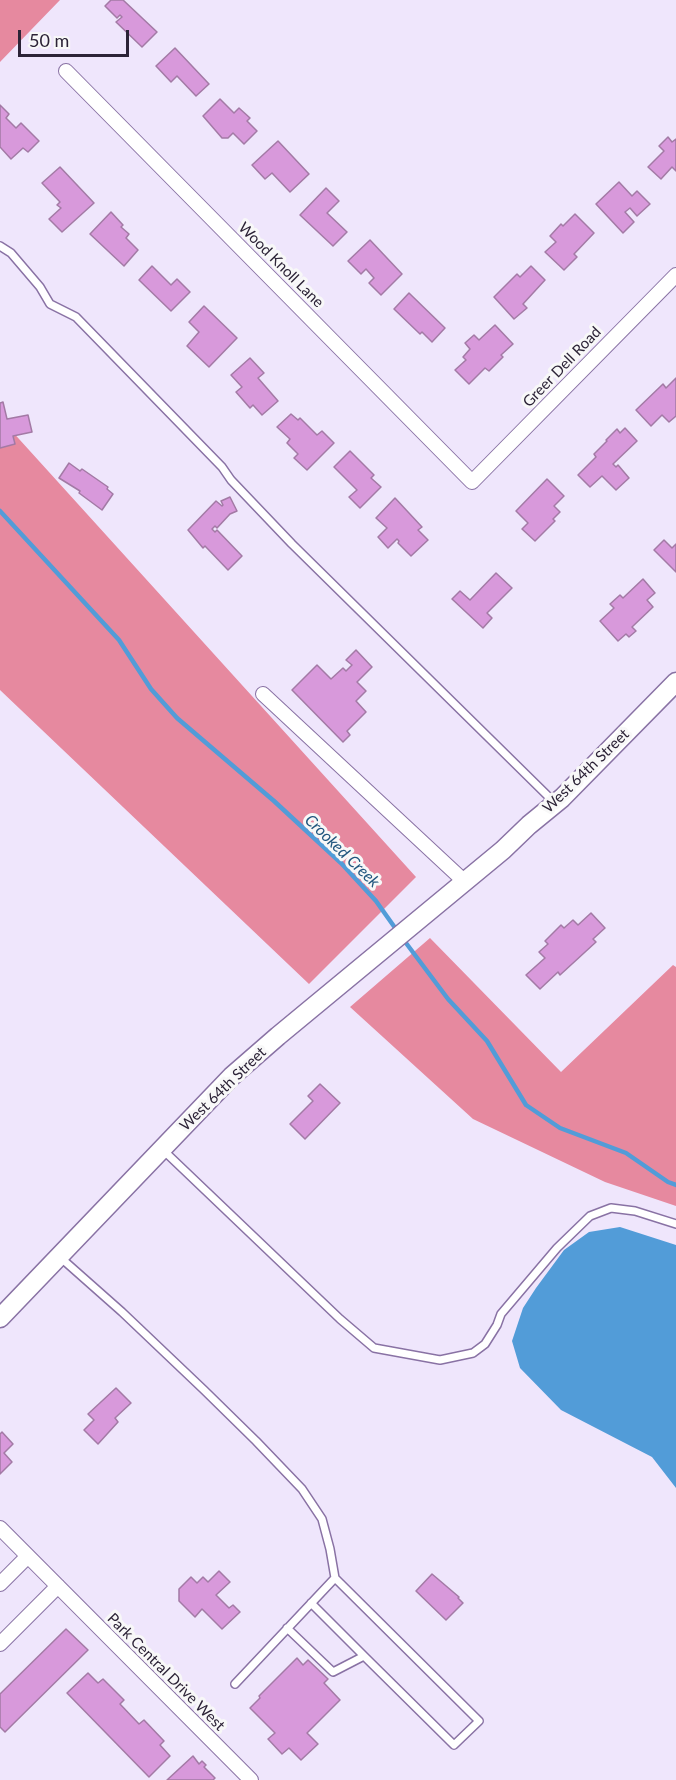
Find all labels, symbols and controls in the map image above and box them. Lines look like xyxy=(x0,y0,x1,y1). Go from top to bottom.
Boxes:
scale bar xyxy=(21,18,132,56)
text: 50 m xyxy=(29,29,69,51)
street label: Wood Knoll Lane xyxy=(235,219,327,311)
street label: Greer Dell Road xyxy=(519,323,605,411)
street label: West 64th Street xyxy=(539,725,633,817)
water label: Crooked Creek xyxy=(301,811,383,891)
street label: West 64th Street xyxy=(176,1043,270,1135)
street label: Park Central Drive West xyxy=(103,1609,229,1735)

